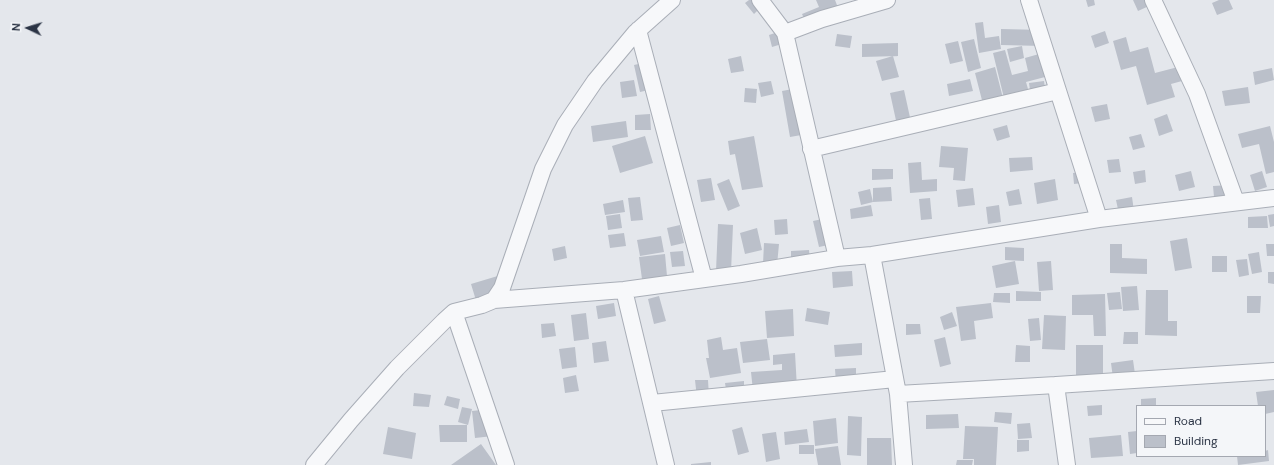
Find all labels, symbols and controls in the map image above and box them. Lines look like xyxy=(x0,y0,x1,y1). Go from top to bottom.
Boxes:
north arrow xyxy=(8,8,48,48)
text: N xyxy=(9,23,23,32)
legend xyxy=(1136,405,1266,457)
text: Road xyxy=(1174,413,1202,429)
text: Building xyxy=(1174,433,1218,449)

